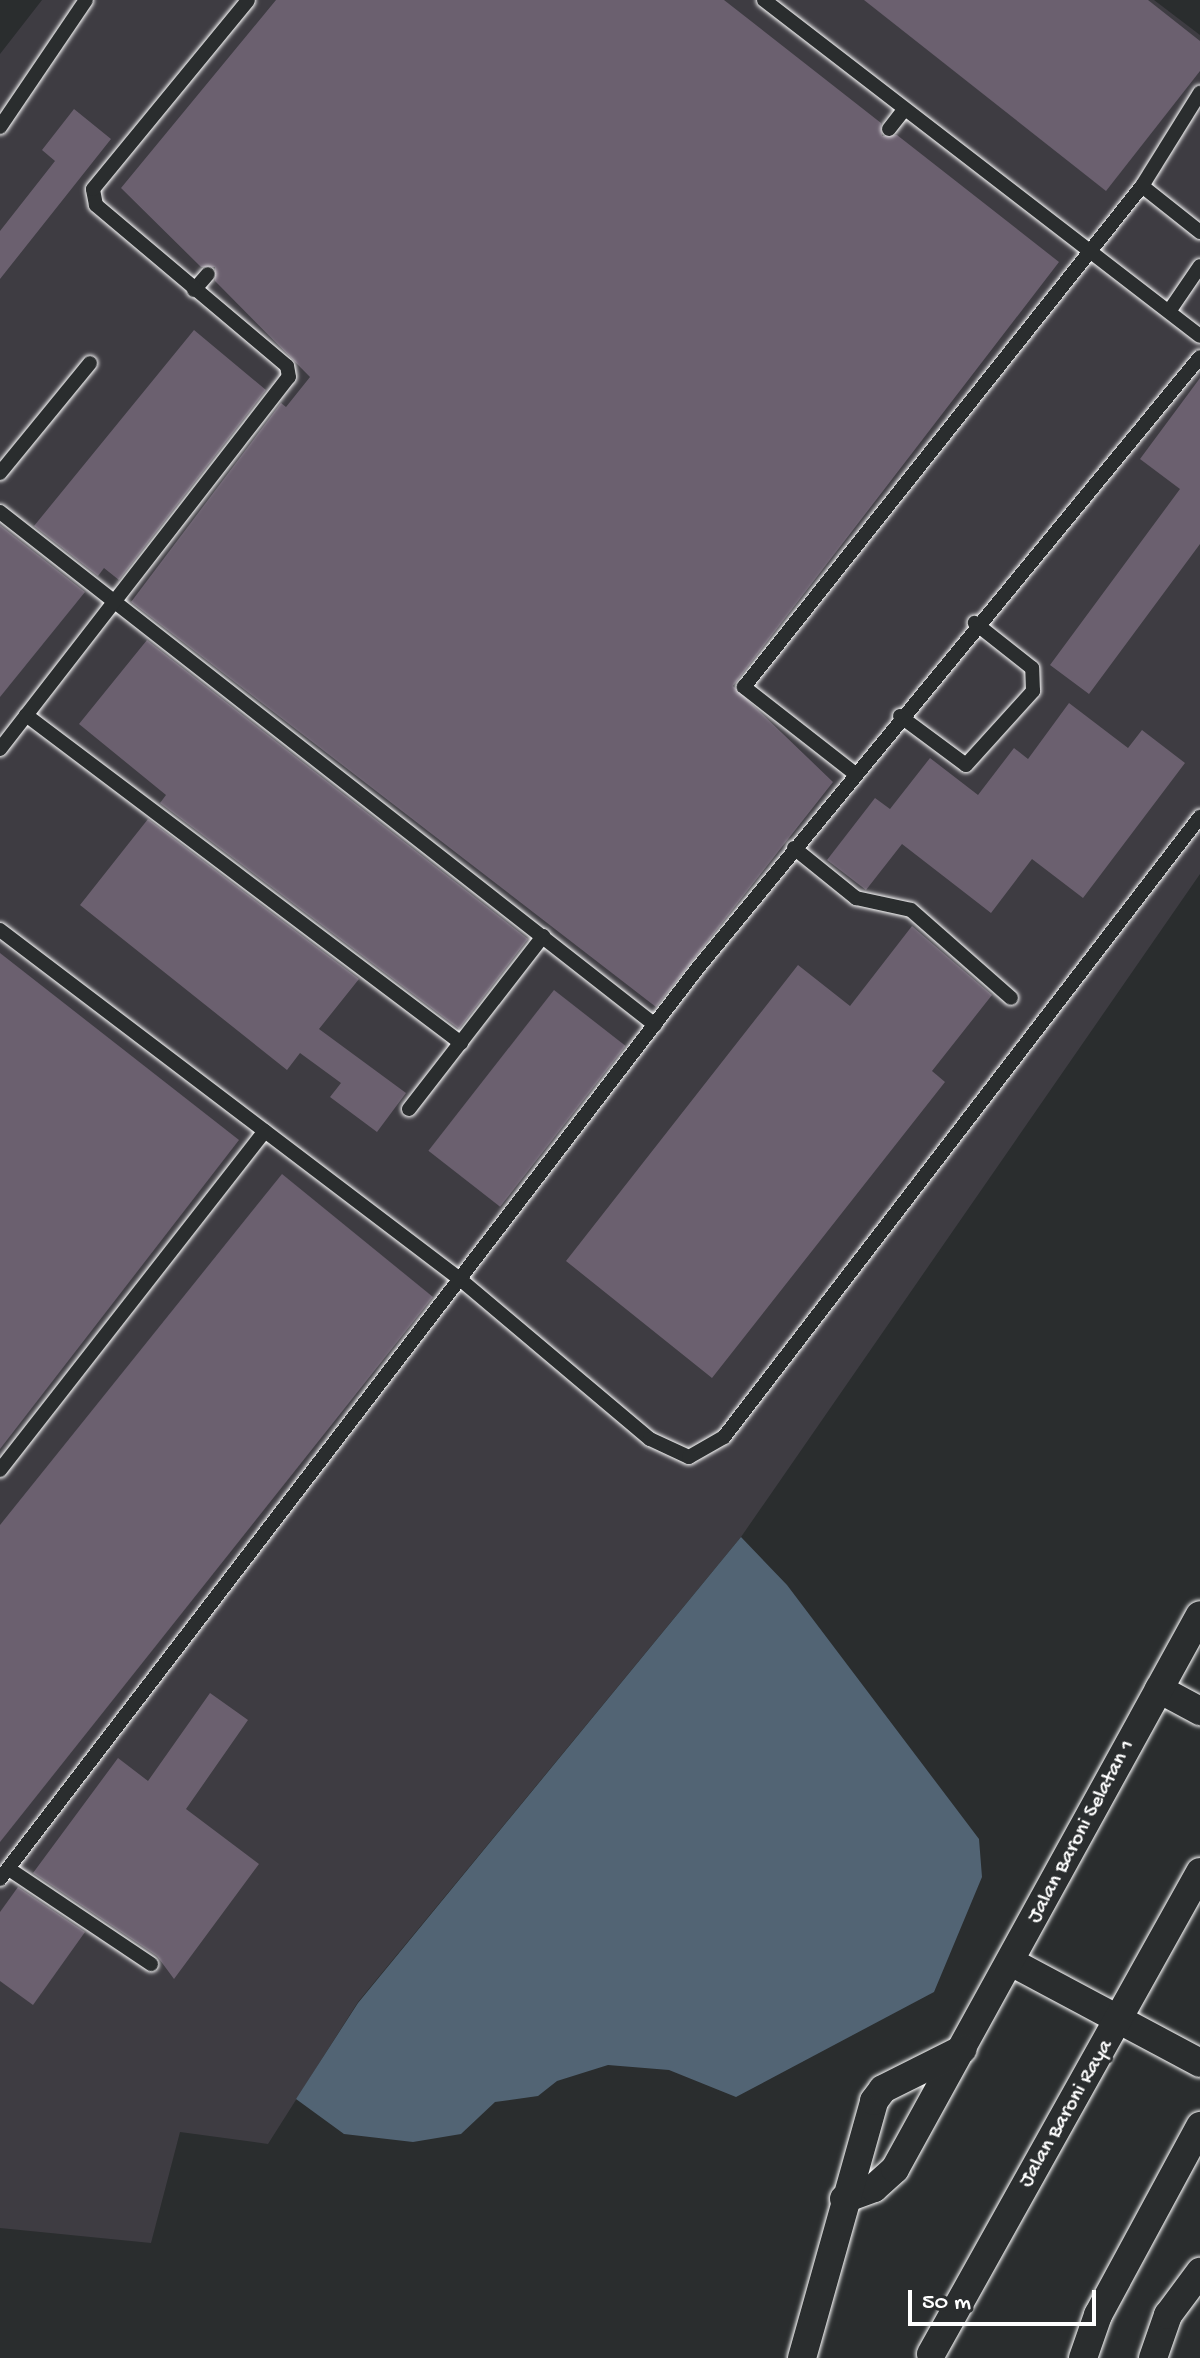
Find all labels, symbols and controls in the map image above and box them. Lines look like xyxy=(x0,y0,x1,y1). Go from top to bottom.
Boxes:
street label: Jalan Baroni Selatan 1 xyxy=(1022,1736,1142,1928)
street label: Jalan Baroni Raya xyxy=(1014,2035,1120,2193)
scale bar xyxy=(912,2274,1100,2324)
text: 50 m xyxy=(922,2289,971,2318)

